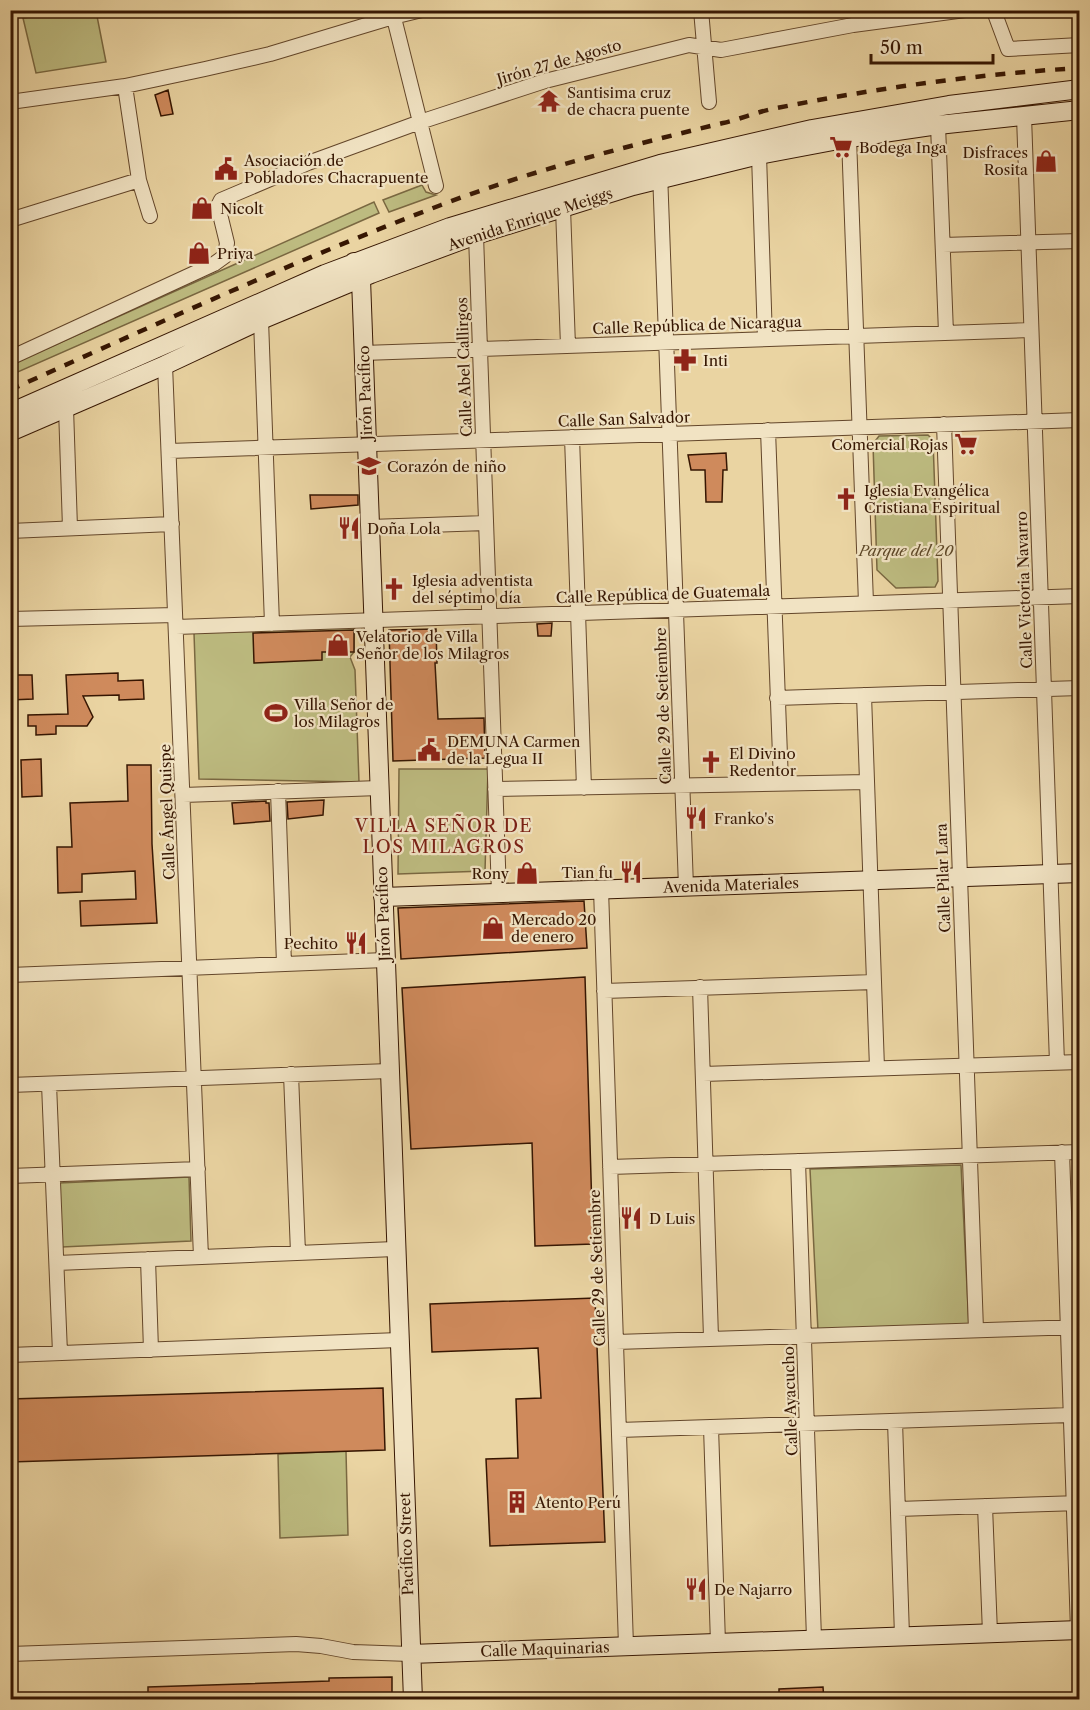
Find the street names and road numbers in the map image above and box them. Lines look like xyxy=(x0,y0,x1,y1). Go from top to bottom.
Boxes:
street label: Jirón 27 de Agosto xyxy=(493,35,623,89)
street label: Avenida Enrique Meiggs xyxy=(444,183,615,255)
street label: Calle Abel Callirgos xyxy=(452,297,476,437)
street label: Calle República de Nicaragua xyxy=(592,312,802,338)
street label: Jirón Pacífico xyxy=(354,345,376,443)
street label: Calle San Salvador xyxy=(558,407,691,431)
street label: Calle Victoria Navarro xyxy=(1012,511,1036,669)
street label: Calle República de Guatemala xyxy=(555,581,771,607)
street label: Calle 29 de Setiembre xyxy=(651,627,675,785)
street label: Calle Ángel Quispe xyxy=(155,744,179,880)
street label: Calle Pilar Lara xyxy=(932,823,954,933)
street label: Jirón Pacífico xyxy=(372,866,394,964)
street label: Avenida Materiales xyxy=(662,873,799,897)
street label: Calle 29 de Setiembre xyxy=(585,1189,609,1347)
street label: Calle Ayacucho xyxy=(779,1346,801,1456)
street label: Pacífico Street xyxy=(395,1491,417,1596)
street label: Calle Maquinarias xyxy=(480,1637,610,1661)

